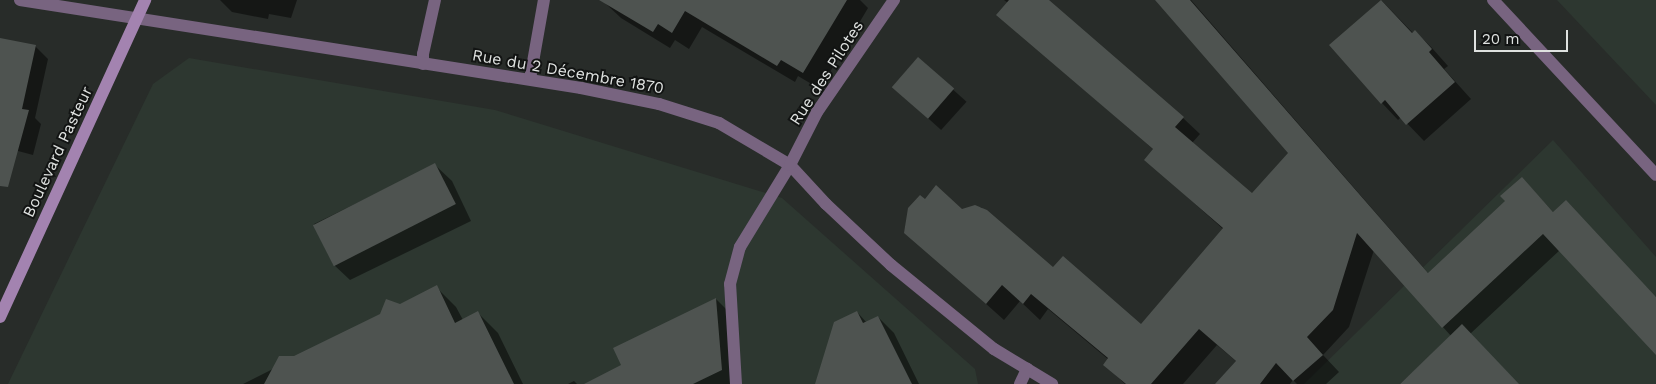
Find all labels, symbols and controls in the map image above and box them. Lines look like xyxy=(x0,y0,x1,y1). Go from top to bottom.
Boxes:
street label: Rue des Pilotes xyxy=(786,17,868,129)
scale bar xyxy=(1476,20,1570,52)
text: 20 m xyxy=(1482,30,1520,48)
street label: Rue du 2 Décembre 1870 xyxy=(471,46,665,98)
street label: Boulevard Pasteur xyxy=(19,83,97,221)

